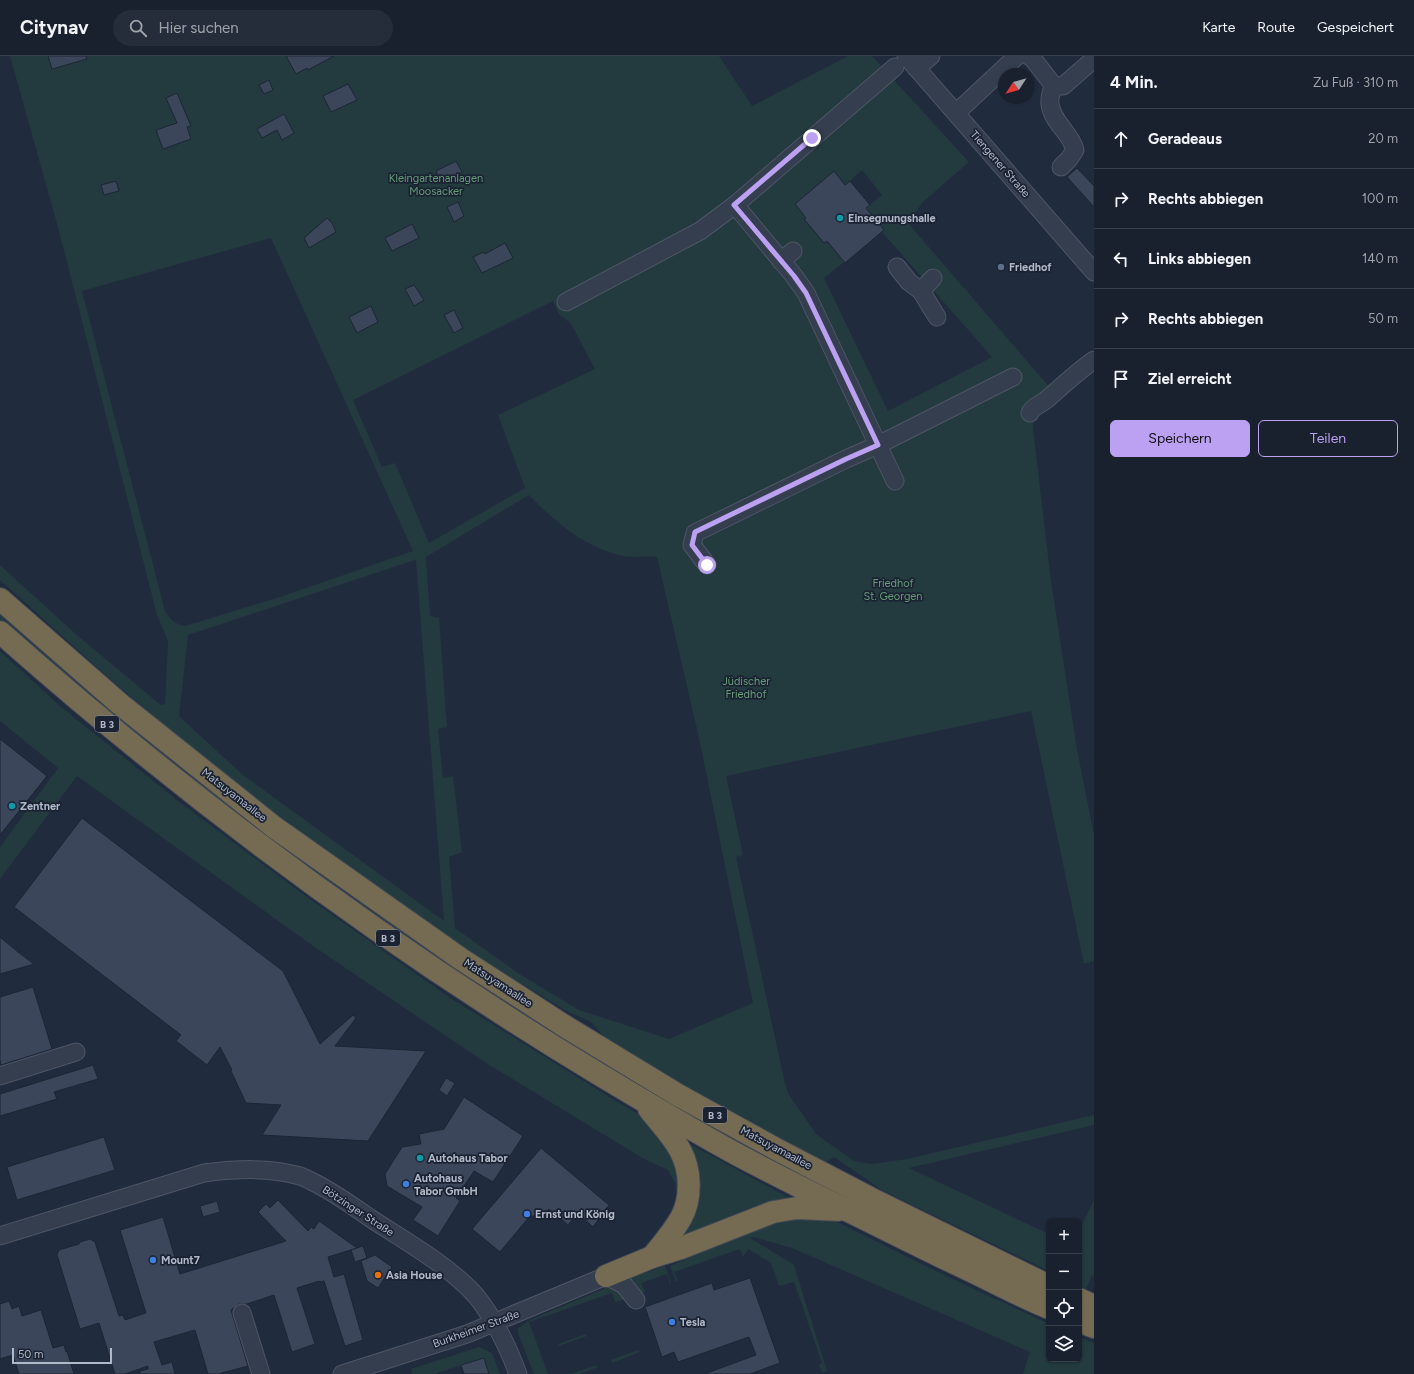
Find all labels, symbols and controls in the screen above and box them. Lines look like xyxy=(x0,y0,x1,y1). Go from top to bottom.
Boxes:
search box xyxy=(113,10,393,46)
text: Citynav xyxy=(20,16,89,39)
icon: search xyxy=(127,17,149,39)
text: Hier suchen xyxy=(159,19,239,37)
text: Karte xyxy=(1202,19,1235,36)
text: Route xyxy=(1257,19,1295,36)
text: Gespeichert xyxy=(1317,19,1394,36)
north arrow xyxy=(998,68,1034,104)
text: 4 Min. xyxy=(1110,72,1158,92)
text: Zu Fuß · 310 m xyxy=(1313,75,1398,90)
street label: Tiengener Straße xyxy=(967,128,1033,200)
icon: ahead xyxy=(1110,128,1132,150)
route end xyxy=(803,129,821,147)
text: Geradeaus xyxy=(1148,130,1222,148)
text: 20 m xyxy=(1368,131,1398,146)
park label: Kleingartenanlagen Moosacker xyxy=(389,172,483,198)
icon: right xyxy=(1110,188,1132,210)
text: Rechts abbiegen xyxy=(1148,190,1263,208)
text: 100 m xyxy=(1362,191,1398,206)
place label: Einsegnungshalle xyxy=(848,212,936,225)
marker: Einsegnungshalle xyxy=(835,213,845,223)
icon: left xyxy=(1110,248,1132,270)
text: Links abbiegen xyxy=(1148,250,1251,268)
text: 140 m xyxy=(1362,251,1398,266)
place label: Friedhof xyxy=(1009,261,1052,274)
marker: Friedhof xyxy=(996,262,1006,272)
icon: right xyxy=(1110,308,1132,330)
text: Rechts abbiegen xyxy=(1148,310,1263,328)
text: 50 m xyxy=(1368,311,1398,326)
icon: arrive xyxy=(1110,368,1132,390)
text: Ziel erreicht xyxy=(1148,370,1232,388)
button: Speichern xyxy=(1110,420,1250,457)
button: Teilen xyxy=(1258,420,1398,457)
route start xyxy=(698,556,716,574)
park label: Friedhof St. Georgen xyxy=(864,577,922,603)
park label: Jüdischer Friedhof xyxy=(722,675,770,701)
road number: B 3 xyxy=(95,716,119,732)
street label: Matsuyamaallee xyxy=(199,766,269,824)
place label: Zentner xyxy=(20,800,61,813)
marker: Zentner xyxy=(7,801,17,811)
road number: B 3 xyxy=(376,930,400,946)
street label: Matsuyamaallee xyxy=(461,956,535,1010)
road number: B 3 xyxy=(703,1107,727,1123)
street label: Matsuyamaallee xyxy=(738,1124,814,1172)
place label: Autohaus Tabor xyxy=(428,1152,508,1165)
marker: Autohaus Tabor xyxy=(415,1153,425,1163)
place label: Autohaus Tabor GmbH xyxy=(414,1172,478,1198)
marker: Autohaus Tabor GmbH xyxy=(401,1179,411,1189)
street label: Bötzinger Straße xyxy=(320,1183,396,1239)
place label: Ernst und König xyxy=(535,1208,615,1221)
marker: Ernst und König xyxy=(522,1209,532,1219)
map controls xyxy=(1046,1218,1082,1362)
button: + xyxy=(1046,1218,1082,1254)
place label: Mount7 xyxy=(161,1254,200,1267)
button: − xyxy=(1046,1254,1082,1290)
marker: Mount7 xyxy=(148,1255,158,1265)
place label: Asia House xyxy=(386,1269,442,1282)
marker: Asia House xyxy=(373,1270,383,1280)
button: locate xyxy=(1046,1290,1082,1326)
street label: Burkheimer Straße xyxy=(431,1307,521,1351)
place label: Tesla xyxy=(680,1316,706,1329)
marker: Tesla xyxy=(667,1317,677,1327)
button: layers xyxy=(1046,1326,1082,1362)
scale bar xyxy=(12,1346,112,1365)
text: 50 m xyxy=(18,1348,43,1361)

